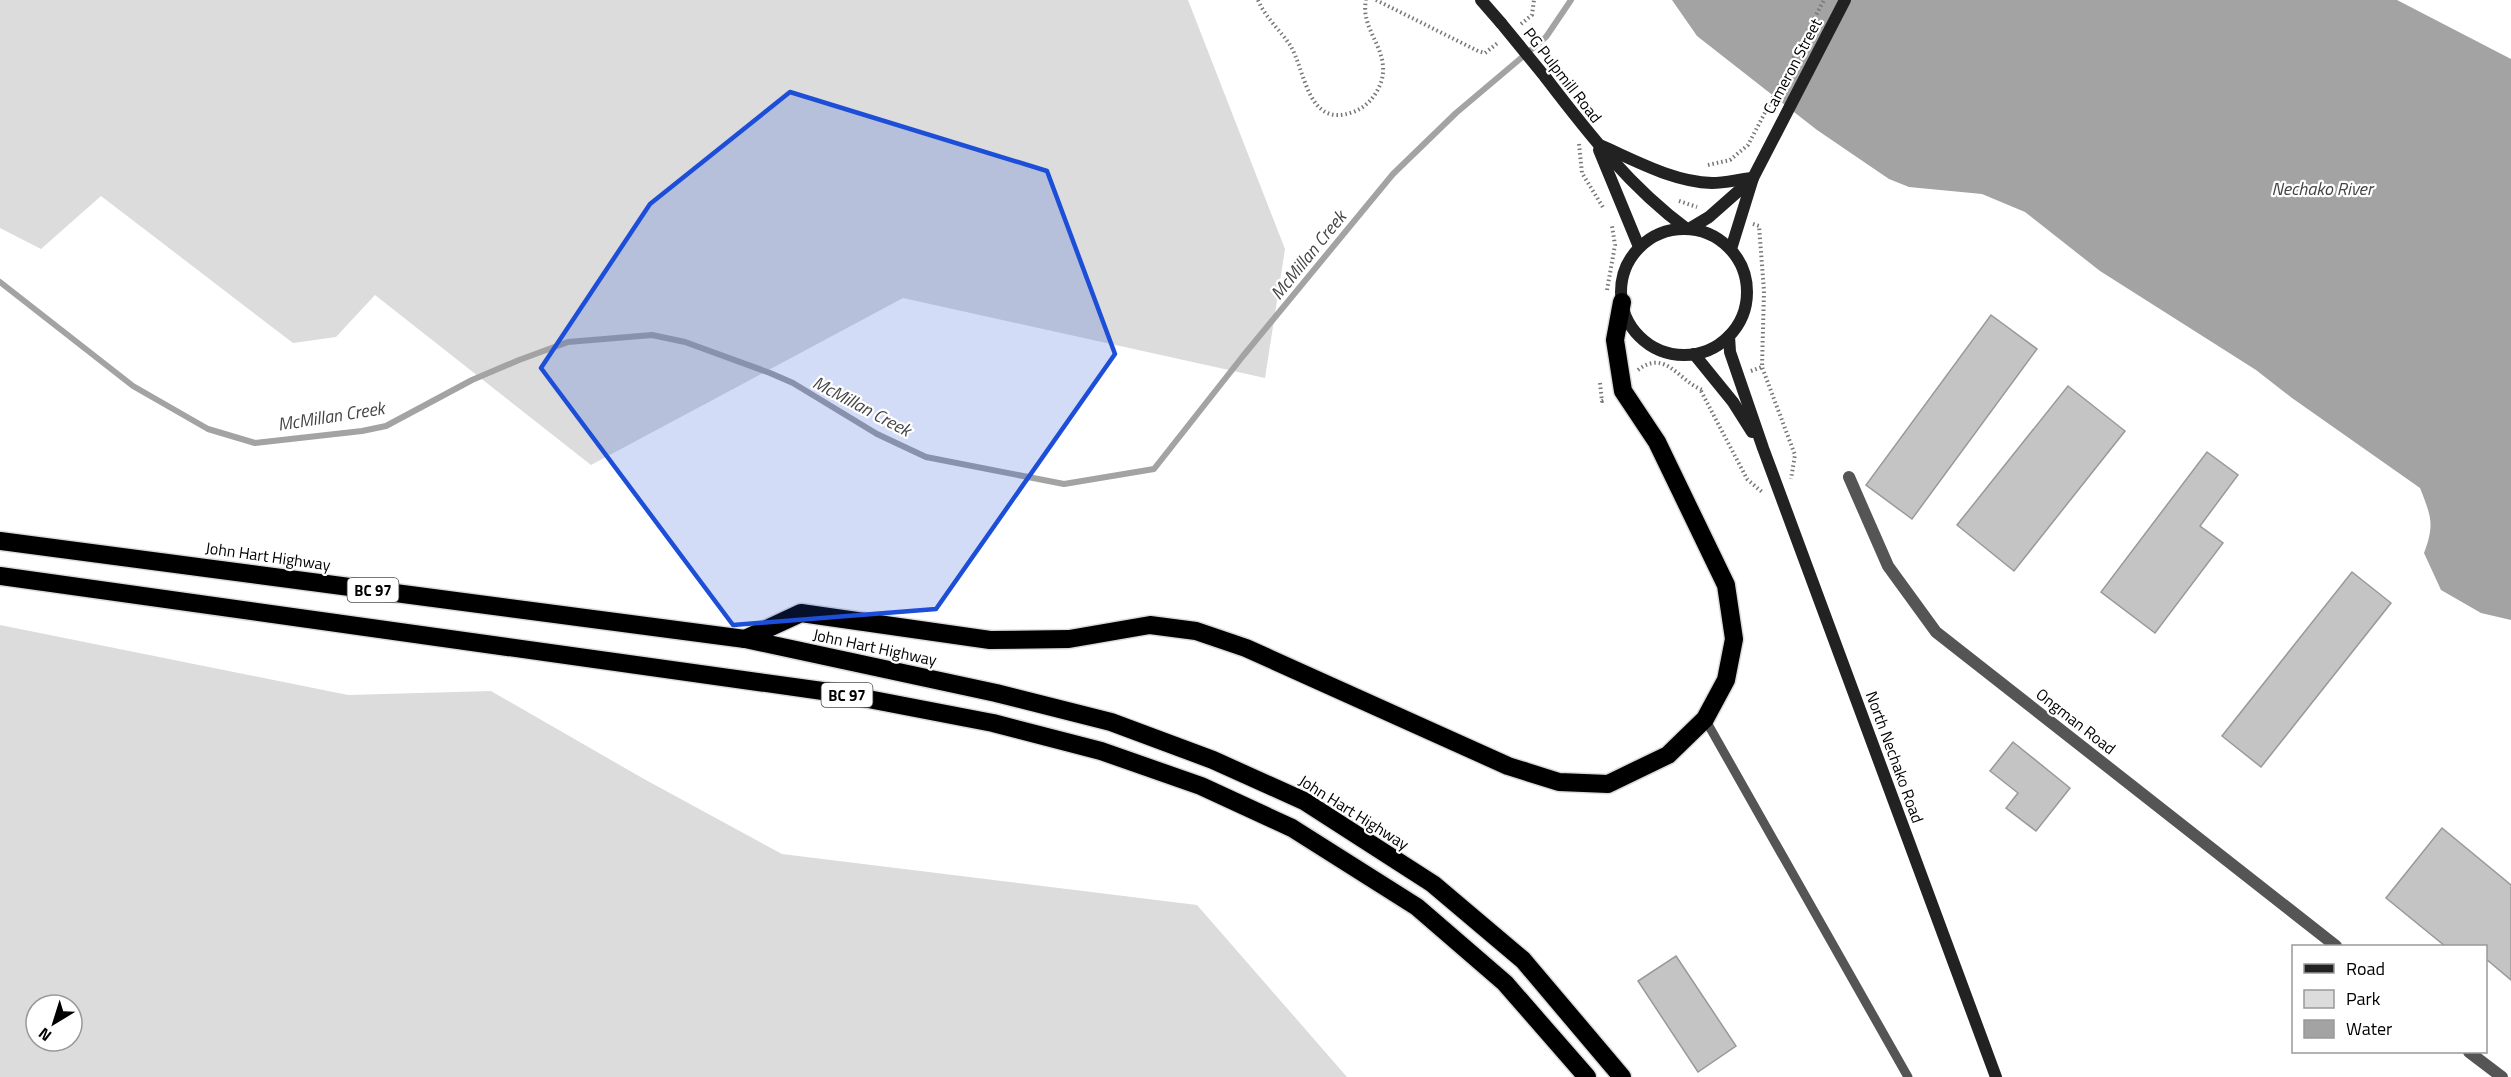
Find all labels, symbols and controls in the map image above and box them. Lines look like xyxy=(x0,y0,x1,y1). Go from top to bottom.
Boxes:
street label: Cameron Street xyxy=(1757,14,1828,118)
street label: PG Pulpmill Road xyxy=(1518,22,1608,128)
water label: Nechako River xyxy=(2271,175,2375,202)
water label: McMillan Creek xyxy=(1264,203,1354,305)
water label: McMillan Creek xyxy=(808,369,918,444)
water label: McMillan Creek xyxy=(276,394,388,438)
street label: John Hart Highway xyxy=(204,535,332,577)
road number: BC 97 xyxy=(348,578,398,602)
street label: John Hart Highway xyxy=(811,622,939,672)
street label: Ongman Road xyxy=(2031,682,2121,760)
road number: BC 97 xyxy=(822,683,872,707)
street label: North Nechako Road xyxy=(1860,688,1930,826)
street label: John Hart Highway xyxy=(1294,768,1414,856)
legend xyxy=(2292,945,2487,1053)
text: Road xyxy=(2346,955,2385,982)
text: Park xyxy=(2346,985,2381,1012)
north arrow xyxy=(24,993,84,1053)
text: Water xyxy=(2346,1015,2392,1042)
text: N xyxy=(33,1022,57,1048)

